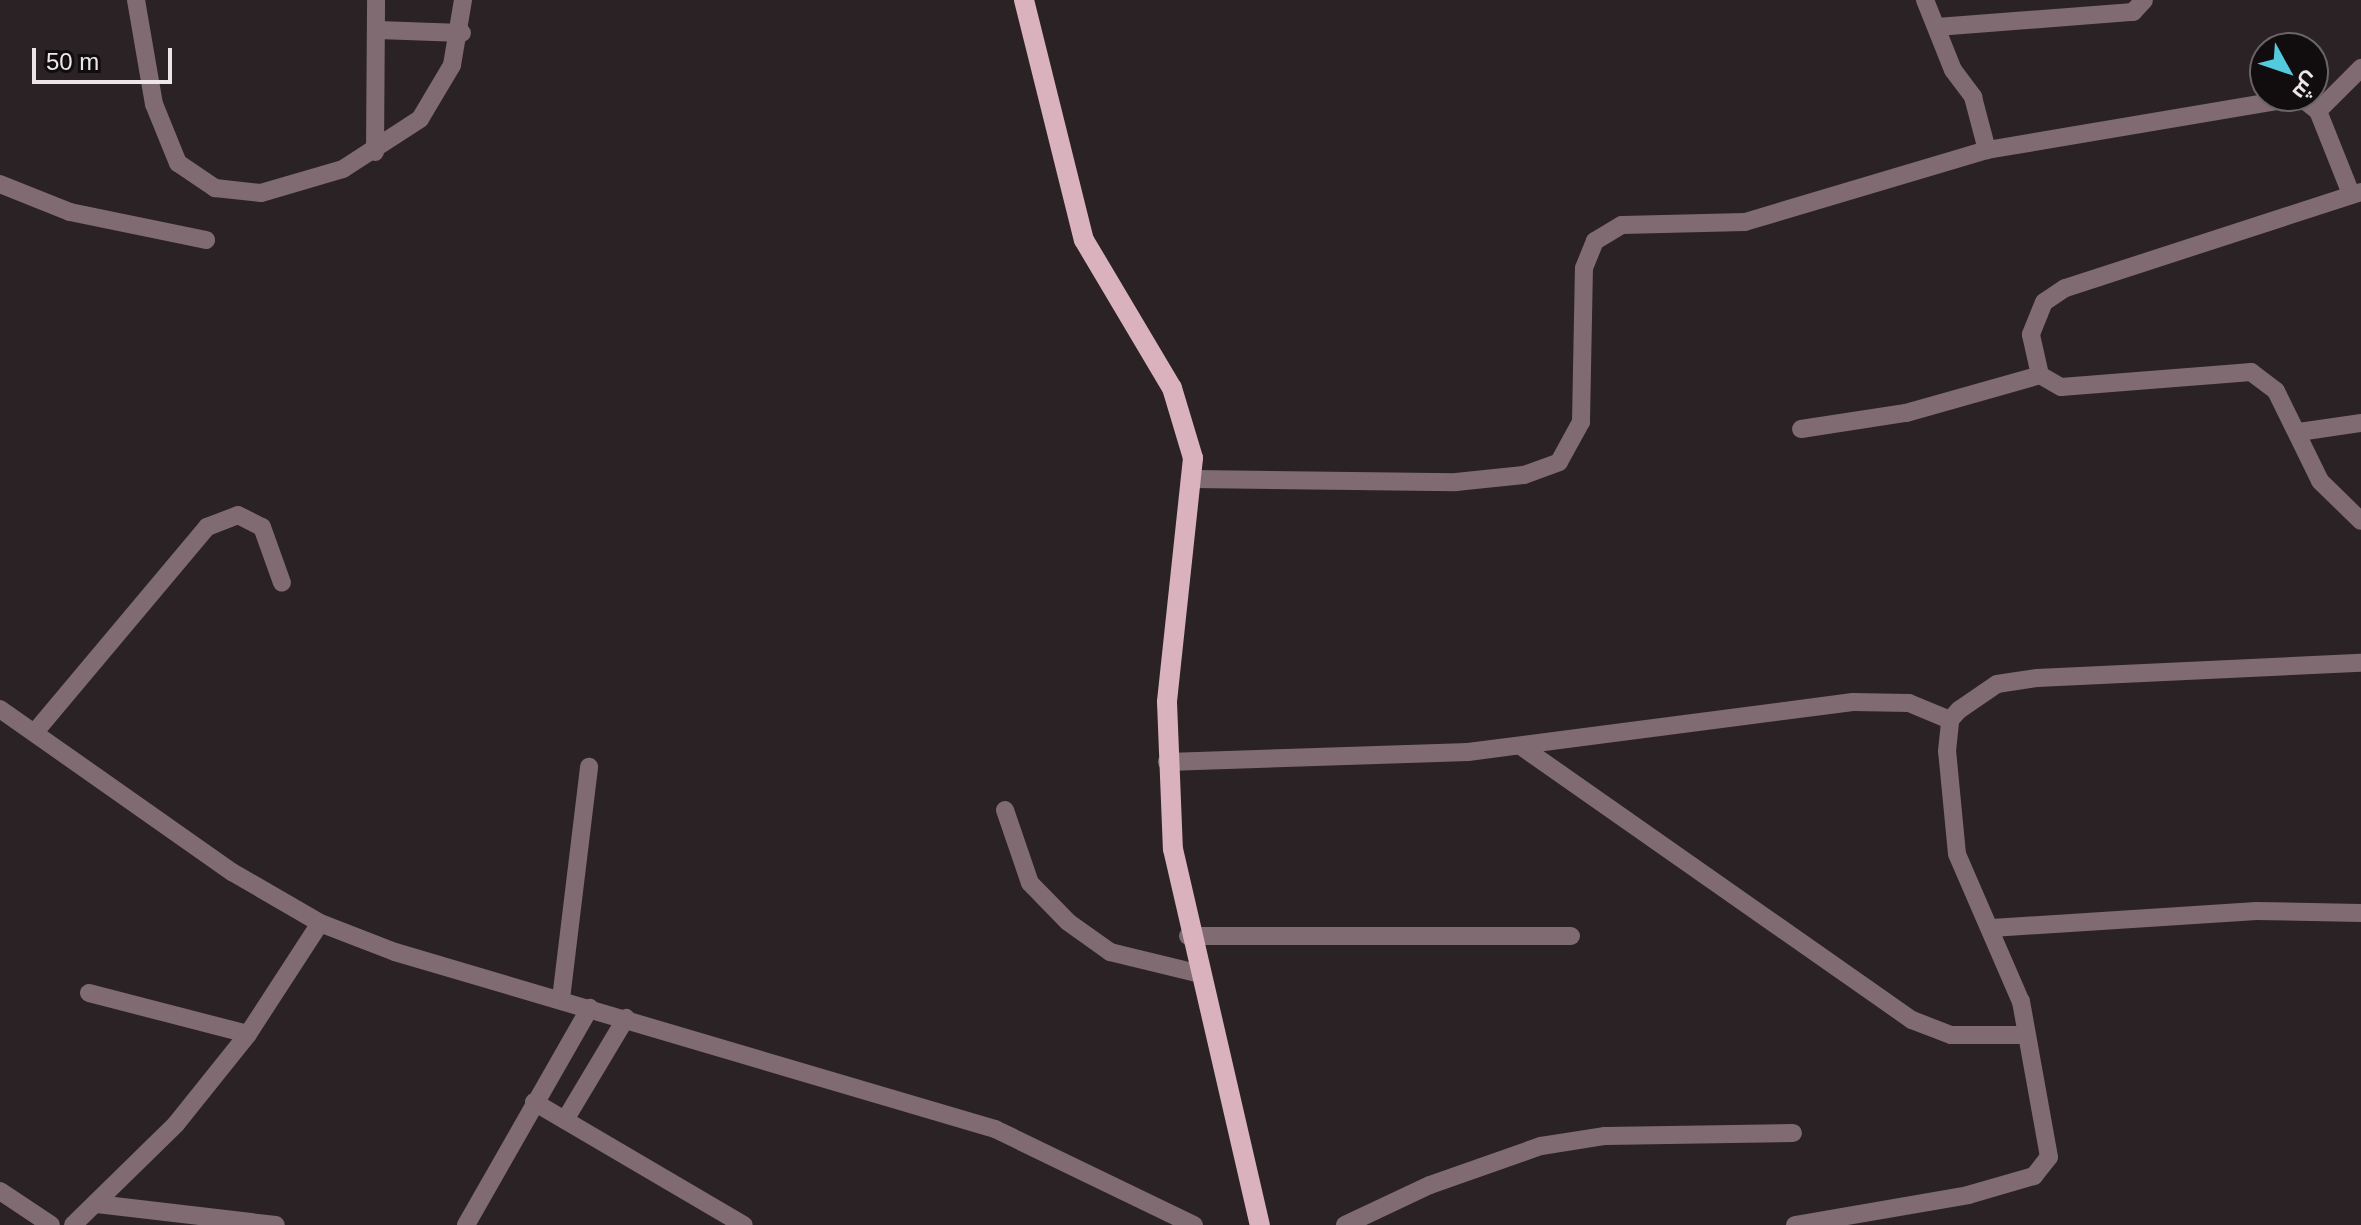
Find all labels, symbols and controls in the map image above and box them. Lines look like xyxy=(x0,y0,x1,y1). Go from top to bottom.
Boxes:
scale bar xyxy=(36,32,176,82)
north arrow xyxy=(2249,32,2329,112)
text: 50 m xyxy=(46,48,99,75)
text: ش xyxy=(2288,68,2325,105)

